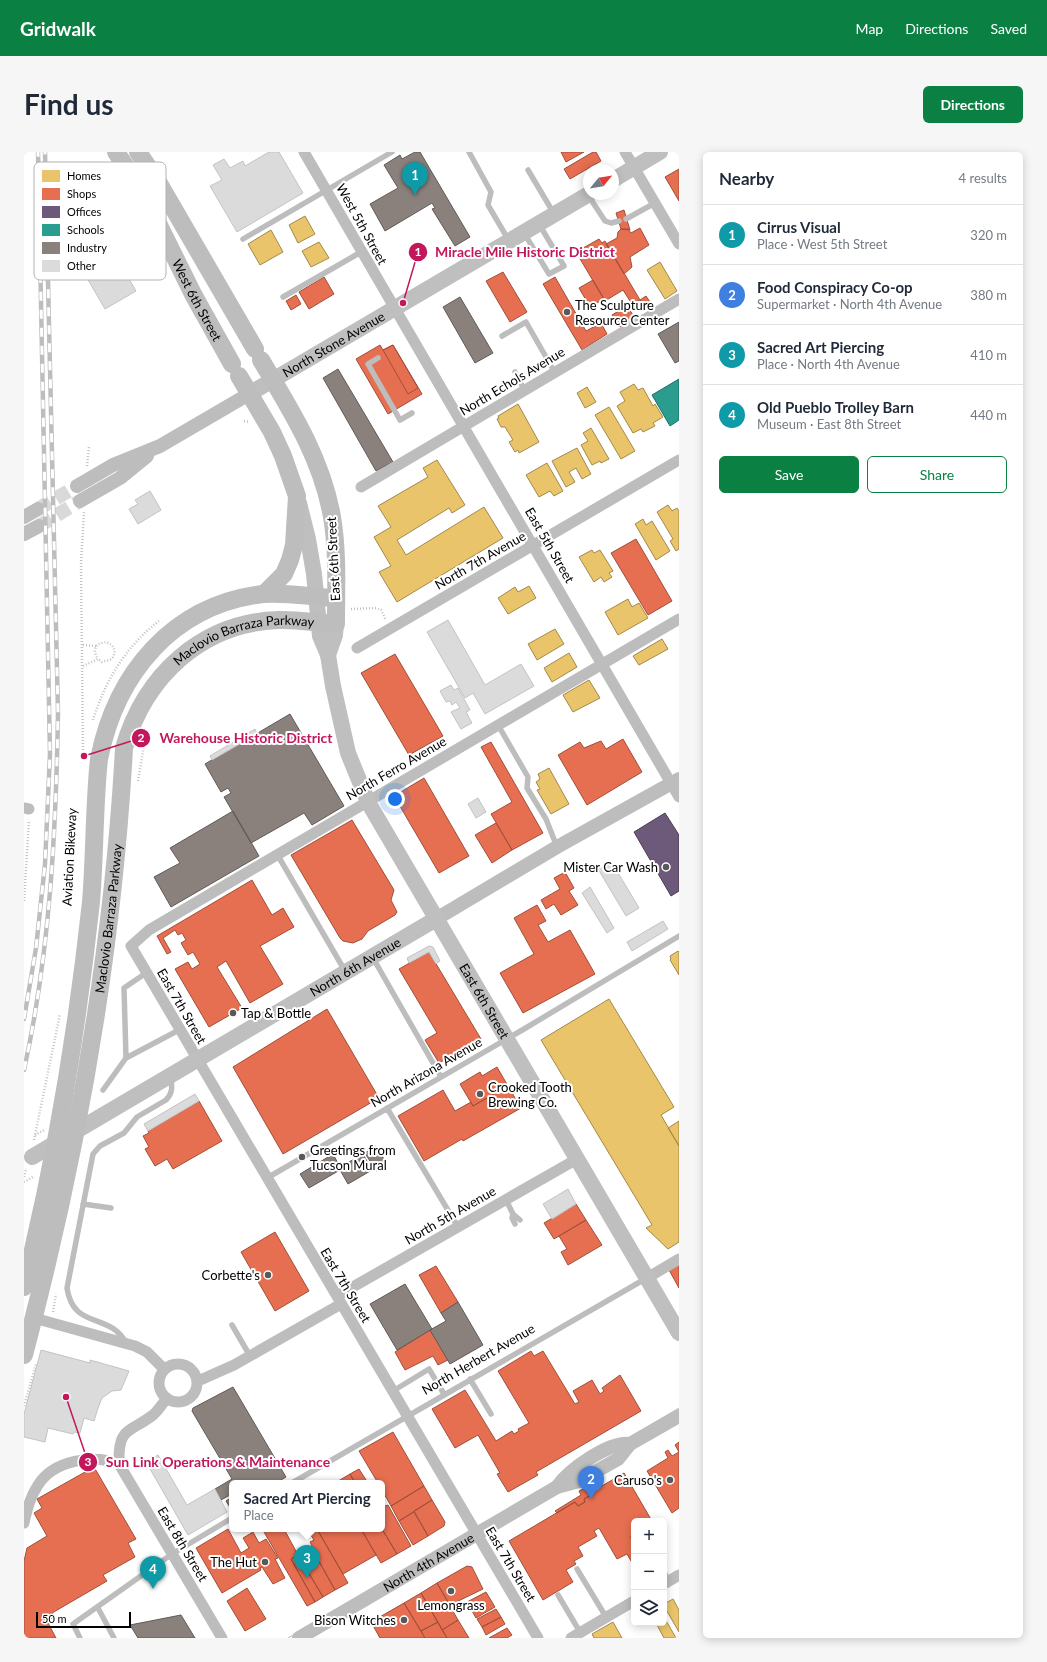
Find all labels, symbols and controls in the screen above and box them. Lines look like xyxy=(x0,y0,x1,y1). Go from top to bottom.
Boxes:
text: Gridwalk xyxy=(20,17,96,40)
text: Map xyxy=(856,20,883,37)
text: Directions xyxy=(905,20,968,37)
text: Saved xyxy=(990,20,1027,37)
button: Directions xyxy=(923,86,1023,123)
text: Find us xyxy=(24,87,114,121)
legend xyxy=(34,162,166,280)
pin: 1 xyxy=(402,162,428,195)
north arrow xyxy=(583,164,619,200)
text: Nearby xyxy=(719,168,774,189)
text: Homes xyxy=(67,169,101,182)
text: 4 results xyxy=(959,170,1007,186)
street label: West 5th Street xyxy=(333,181,391,268)
text: Shops xyxy=(67,187,96,200)
text: Offices xyxy=(67,205,101,218)
text: Cirrus Visual xyxy=(757,218,841,236)
text: Schools xyxy=(67,223,104,236)
text: 1 xyxy=(728,227,736,243)
text: 320 m xyxy=(970,227,1007,243)
text: Place · West 5th Street xyxy=(757,236,887,252)
callout: Miracle Mile Historic District xyxy=(408,239,623,265)
text: Industry xyxy=(67,241,107,254)
text: Miracle Mile Historic District xyxy=(435,243,616,260)
text: 1 xyxy=(415,244,422,259)
street label: West 6th Street xyxy=(169,256,226,344)
text: Other xyxy=(67,259,96,272)
text: Food Conspiracy Co-op xyxy=(757,278,913,296)
text: 2 xyxy=(728,287,736,303)
text: 380 m xyxy=(970,287,1007,303)
text: Supermarket · North 4th Avenue xyxy=(757,296,942,312)
place label: The Sculpture Resource Center xyxy=(575,297,670,328)
marker: The Sculpture Resource Center xyxy=(562,307,572,317)
street label: North Stone Avenue xyxy=(279,308,388,381)
text: Sacred Art Piercing xyxy=(757,338,884,356)
street label: North Echols Avenue xyxy=(457,343,568,419)
text: 3 xyxy=(728,347,736,363)
text: 410 m xyxy=(970,347,1007,363)
text: Place · North 4th Avenue xyxy=(757,356,900,372)
text: Old Pueblo Trolley Barn xyxy=(757,398,914,416)
text: 4 xyxy=(728,407,736,423)
text: 440 m xyxy=(970,407,1007,423)
text: Museum · East 8th Street xyxy=(757,416,901,432)
button: Save xyxy=(719,456,859,493)
button: Share xyxy=(867,456,1007,493)
street label: East 5th Street xyxy=(522,504,578,586)
street label: East 6th Street xyxy=(323,516,343,602)
street label: North 7th Avenue xyxy=(432,527,528,593)
street label: Maclovio Barraza Parkway xyxy=(170,612,315,669)
callout: Warehouse Historic District xyxy=(131,725,340,751)
text: Warehouse Historic District xyxy=(159,729,333,746)
text: 2 xyxy=(138,730,145,745)
street label: North Ferro Avenue xyxy=(343,733,449,803)
your location xyxy=(385,789,405,809)
street label: Aviation Bikeway xyxy=(58,807,80,906)
street label: Maclovio Barraza Parkway xyxy=(91,843,125,994)
place label: Mister Car Wash xyxy=(563,859,658,875)
marker: Mister Car Wash xyxy=(661,862,671,872)
street label: North 6th Avenue xyxy=(307,934,403,1000)
street label: East 6th Street xyxy=(456,960,513,1042)
street label: East 7th Street xyxy=(154,965,210,1047)
place label: Tap & Bottle xyxy=(241,1005,311,1021)
marker: Tap & Bottle xyxy=(228,1008,238,1018)
street label: North Arizona Avenue xyxy=(367,1033,485,1110)
place label: Crooked Tooth Brewing Co. xyxy=(488,1079,572,1110)
marker: Crooked Tooth Brewing Co. xyxy=(475,1089,485,1099)
place label: Greetings from Tucson Mural xyxy=(310,1142,396,1173)
marker: Greetings from Tucson Mural xyxy=(297,1152,307,1162)
street label: North 5th Avenue xyxy=(402,1182,498,1248)
street label: East 7th Street xyxy=(317,1245,375,1326)
place label: Corbette's xyxy=(202,1267,260,1283)
marker: Corbette's xyxy=(263,1270,273,1280)
street label: North Herbert Avenue xyxy=(419,1320,537,1398)
callout: Sun Link Operations & Maintenance xyxy=(78,1449,338,1475)
text: Sun Link Operations & Maintenance xyxy=(106,1453,331,1470)
text: 3 xyxy=(85,1454,92,1469)
pin: 2 xyxy=(578,1466,604,1499)
place label: Caruso's xyxy=(614,1472,662,1488)
marker: Caruso's xyxy=(665,1475,675,1485)
popup xyxy=(229,1480,385,1532)
text: Sacred Art Piercing xyxy=(243,1489,371,1507)
street label: East 8th Street xyxy=(154,1504,212,1585)
text: Place xyxy=(243,1507,274,1523)
map controls xyxy=(631,1518,667,1626)
button: + xyxy=(631,1518,667,1554)
street label: East 7th Street xyxy=(482,1524,540,1605)
street label: North 4th Avenue xyxy=(380,1529,477,1595)
pin: 3 xyxy=(294,1545,320,1578)
place label: The Hut xyxy=(210,1554,257,1570)
button: − xyxy=(631,1554,667,1590)
pin: 4 xyxy=(140,1556,166,1589)
marker: The Hut xyxy=(260,1557,270,1567)
marker: Lemongrass xyxy=(446,1586,456,1596)
button: layers xyxy=(631,1590,667,1626)
place label: Lemongrass xyxy=(417,1597,485,1613)
scale bar xyxy=(36,1610,131,1629)
text: 50 m xyxy=(42,1612,67,1625)
place label: Bison Witches xyxy=(314,1612,396,1628)
marker: Bison Witches xyxy=(399,1615,409,1625)

